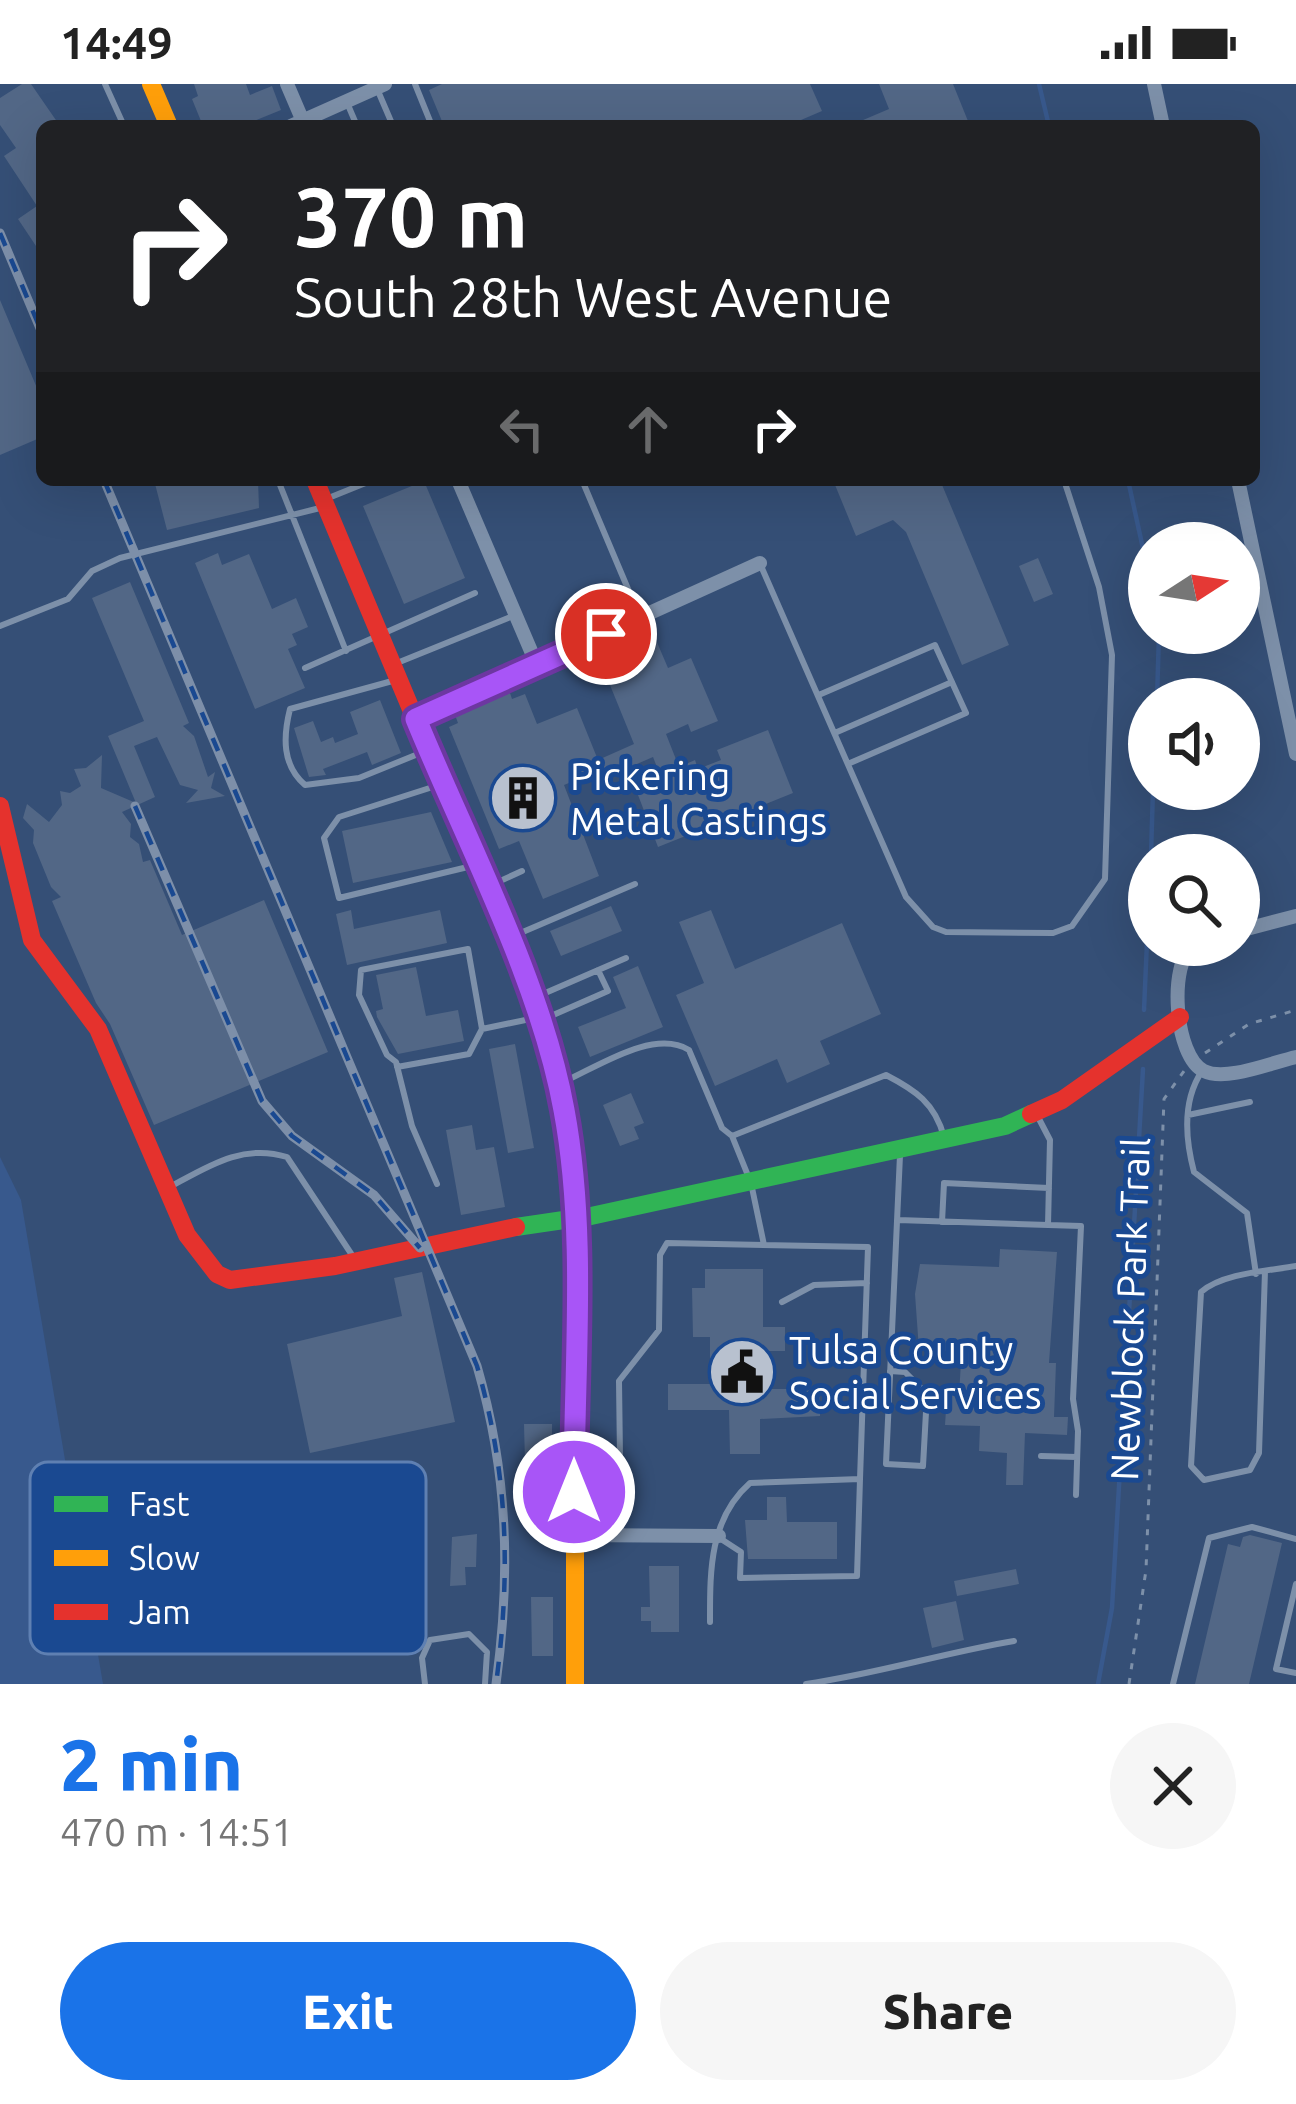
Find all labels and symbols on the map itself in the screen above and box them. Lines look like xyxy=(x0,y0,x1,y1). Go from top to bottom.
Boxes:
north arrow xyxy=(1128,522,1260,654)
pin xyxy=(555,583,657,685)
place label: Pickering Metal Castings xyxy=(570,754,827,842)
building icon: Pickering Metal Castings xyxy=(488,763,558,833)
street label: Newblock Park Trail xyxy=(1102,1137,1157,1481)
place label: Tulsa County Social Services xyxy=(789,1328,1042,1416)
public building icon: Tulsa County Social Services xyxy=(707,1337,777,1407)
position arrow xyxy=(511,1429,637,1555)
legend xyxy=(30,1462,426,1654)
text: Fast xyxy=(129,1485,189,1522)
text: Slow xyxy=(129,1539,200,1576)
text: Jam xyxy=(129,1593,191,1630)

